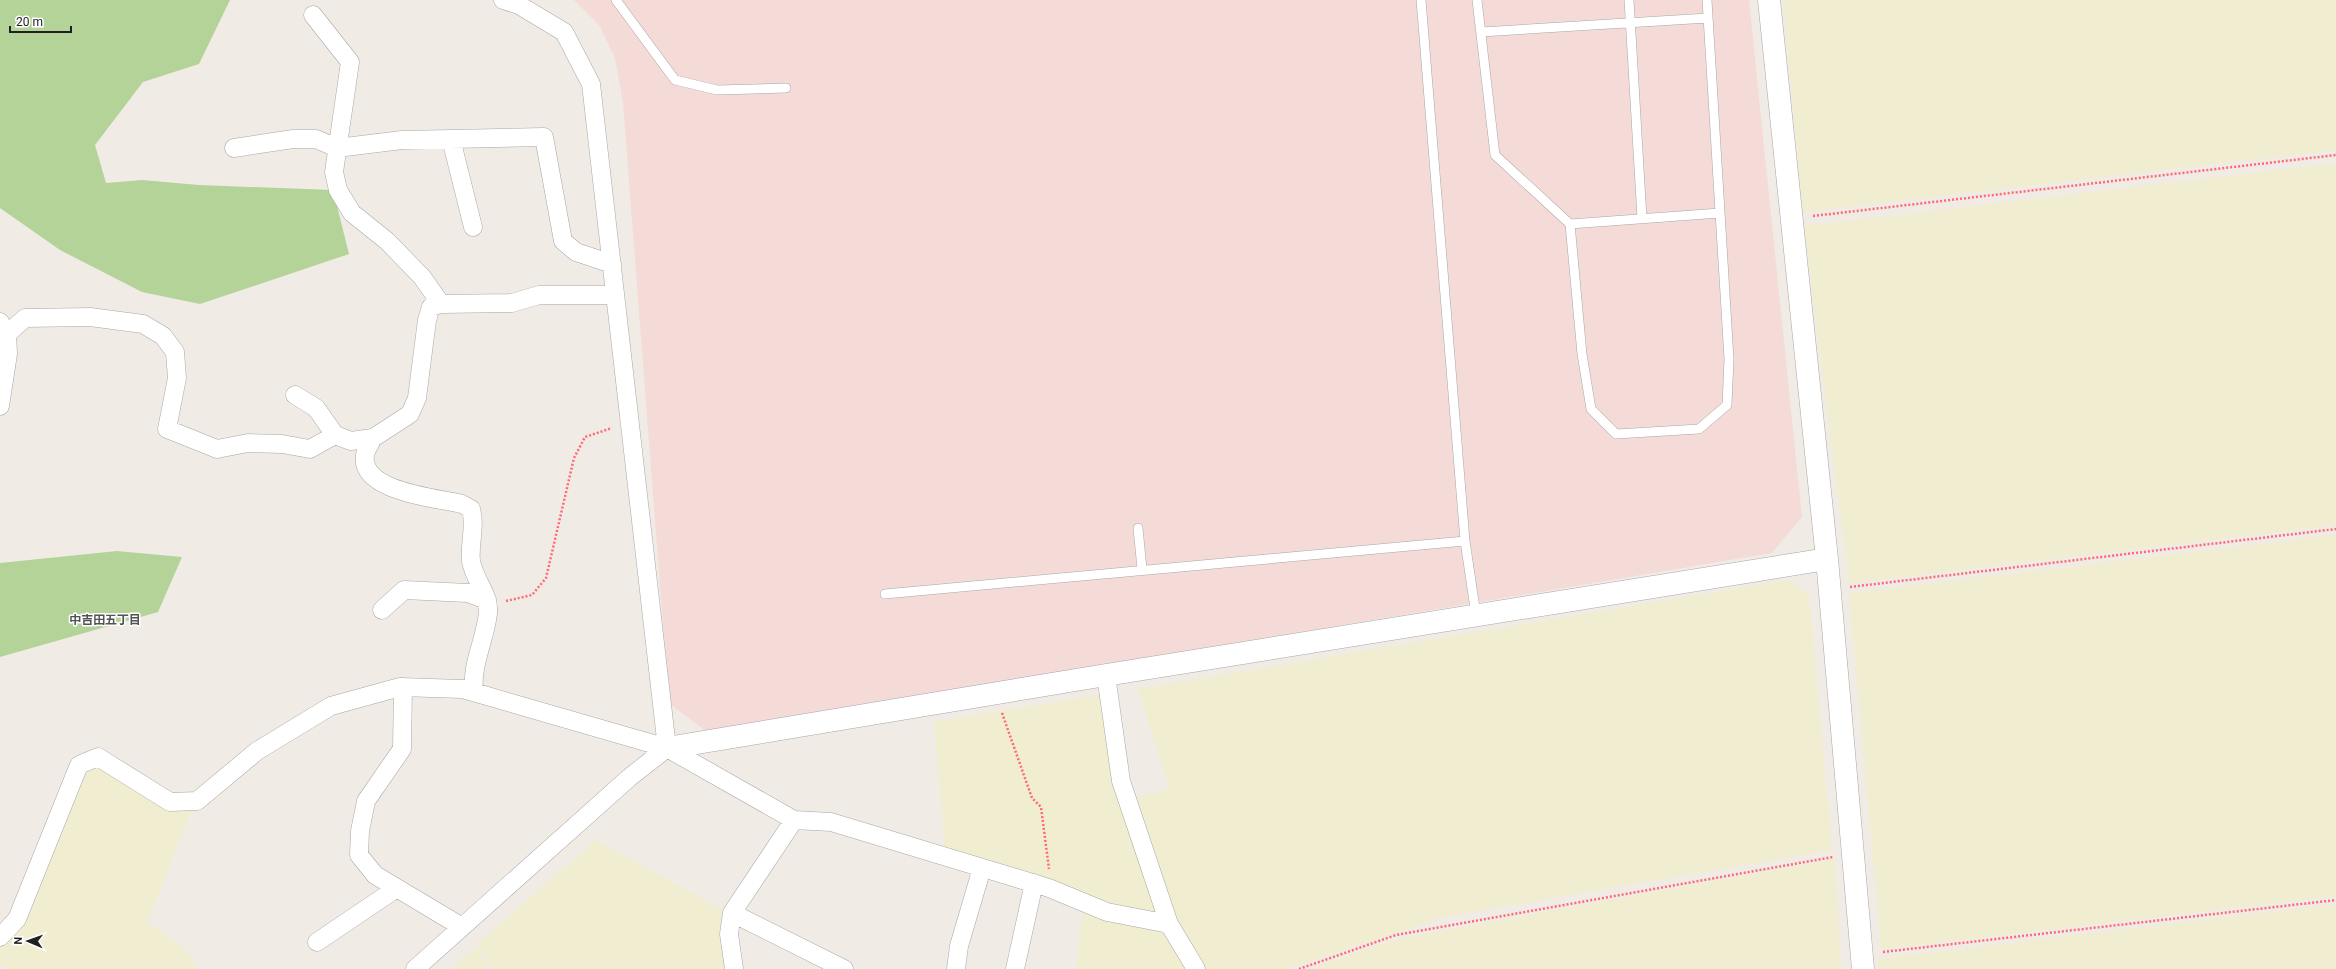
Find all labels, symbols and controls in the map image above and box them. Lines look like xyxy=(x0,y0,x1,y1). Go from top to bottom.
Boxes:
scale bar xyxy=(10,8,71,34)
text: 20 m xyxy=(16,15,43,29)
district label: 中吉田五丁目 xyxy=(69,613,141,627)
north arrow xyxy=(8,921,48,961)
text: N xyxy=(12,936,25,945)

